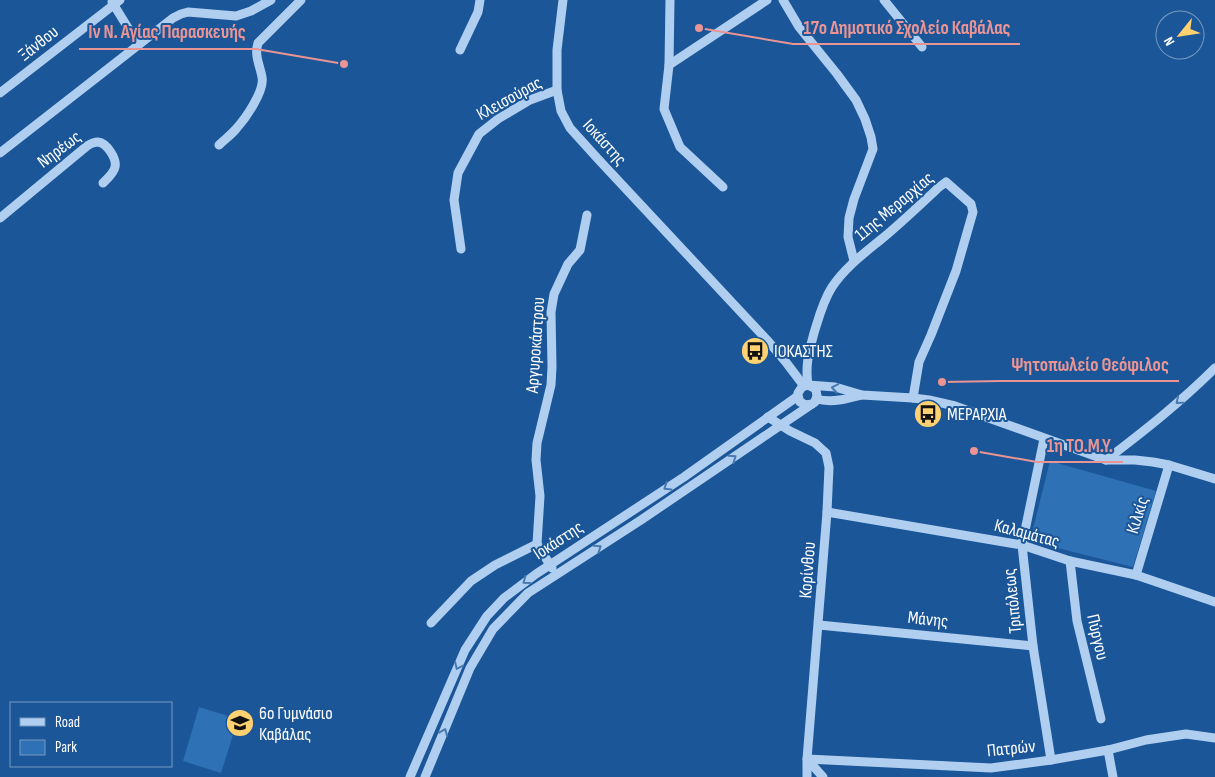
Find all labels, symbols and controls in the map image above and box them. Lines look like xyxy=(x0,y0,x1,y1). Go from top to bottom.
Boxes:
callout: 17ο Δημοτικό Σχολείο Καβάλας xyxy=(793,10,1020,44)
north arrow xyxy=(1155,10,1205,60)
callout: Ιν Ν. Αγίας Παρασκευής xyxy=(79,15,256,49)
text: 17ο Δημοτικό Σχολείο Καβάλας xyxy=(803,17,1011,40)
street label: Ξάνθου xyxy=(14,21,63,66)
text: Ιν Ν. Αγίας Παρασκευής xyxy=(88,21,246,44)
text: N xyxy=(1160,34,1178,49)
street label: Κλεισούρας xyxy=(473,72,545,125)
street label: Ιοκάστης xyxy=(578,115,631,170)
street label: Νηρέως xyxy=(33,126,85,173)
street label: 11ης Μεραρχίας xyxy=(851,167,938,245)
street label: Αργυροκάστρου xyxy=(522,296,549,395)
bus stop icon: ΙΟΚΑΣΤΗΣ xyxy=(740,336,770,366)
place label: ΙΟΚΑΣΤΗΣ xyxy=(774,341,833,362)
callout: Ψητοπωλείο Θεόφιλος xyxy=(1001,347,1179,381)
text: Ψητοπωλείο Θεόφιλος xyxy=(1011,354,1169,377)
one-way arrow xyxy=(831,384,840,394)
one-way arrow xyxy=(1176,396,1185,405)
bus stop icon: ΜΕΡΑΡΧΙΑ xyxy=(913,399,943,429)
place label: ΜΕΡΑΡΧΙΑ xyxy=(947,404,1007,425)
callout: 1η ΤΟ.Μ.Υ. xyxy=(1037,428,1123,462)
text: 1η ΤΟ.Μ.Υ. xyxy=(1047,435,1113,458)
one-way arrow xyxy=(727,455,737,464)
one-way arrow xyxy=(664,480,673,490)
street label: Κιλκίς xyxy=(1122,494,1153,536)
street label: Καλαμάτας xyxy=(992,515,1062,552)
street label: Ιοκάστης xyxy=(529,517,587,564)
street label: Κορίνθου xyxy=(795,541,820,599)
one-way arrow xyxy=(592,545,601,554)
street label: Τριπόλεως xyxy=(999,568,1026,634)
one-way arrow xyxy=(522,575,532,584)
street label: Μάνης xyxy=(907,607,949,632)
street label: Πύργου xyxy=(1082,612,1113,662)
one-way arrow xyxy=(454,661,464,670)
legend xyxy=(10,702,172,767)
place label: 6ο Γυμνάσιο Καβάλας xyxy=(259,703,333,745)
school or university icon: 6ο Γυμνάσιο Καβάλας xyxy=(225,708,255,738)
text: Road xyxy=(55,713,80,732)
one-way arrow xyxy=(438,728,449,737)
street label: Πατρών xyxy=(986,736,1036,761)
text: Park xyxy=(55,738,77,757)

